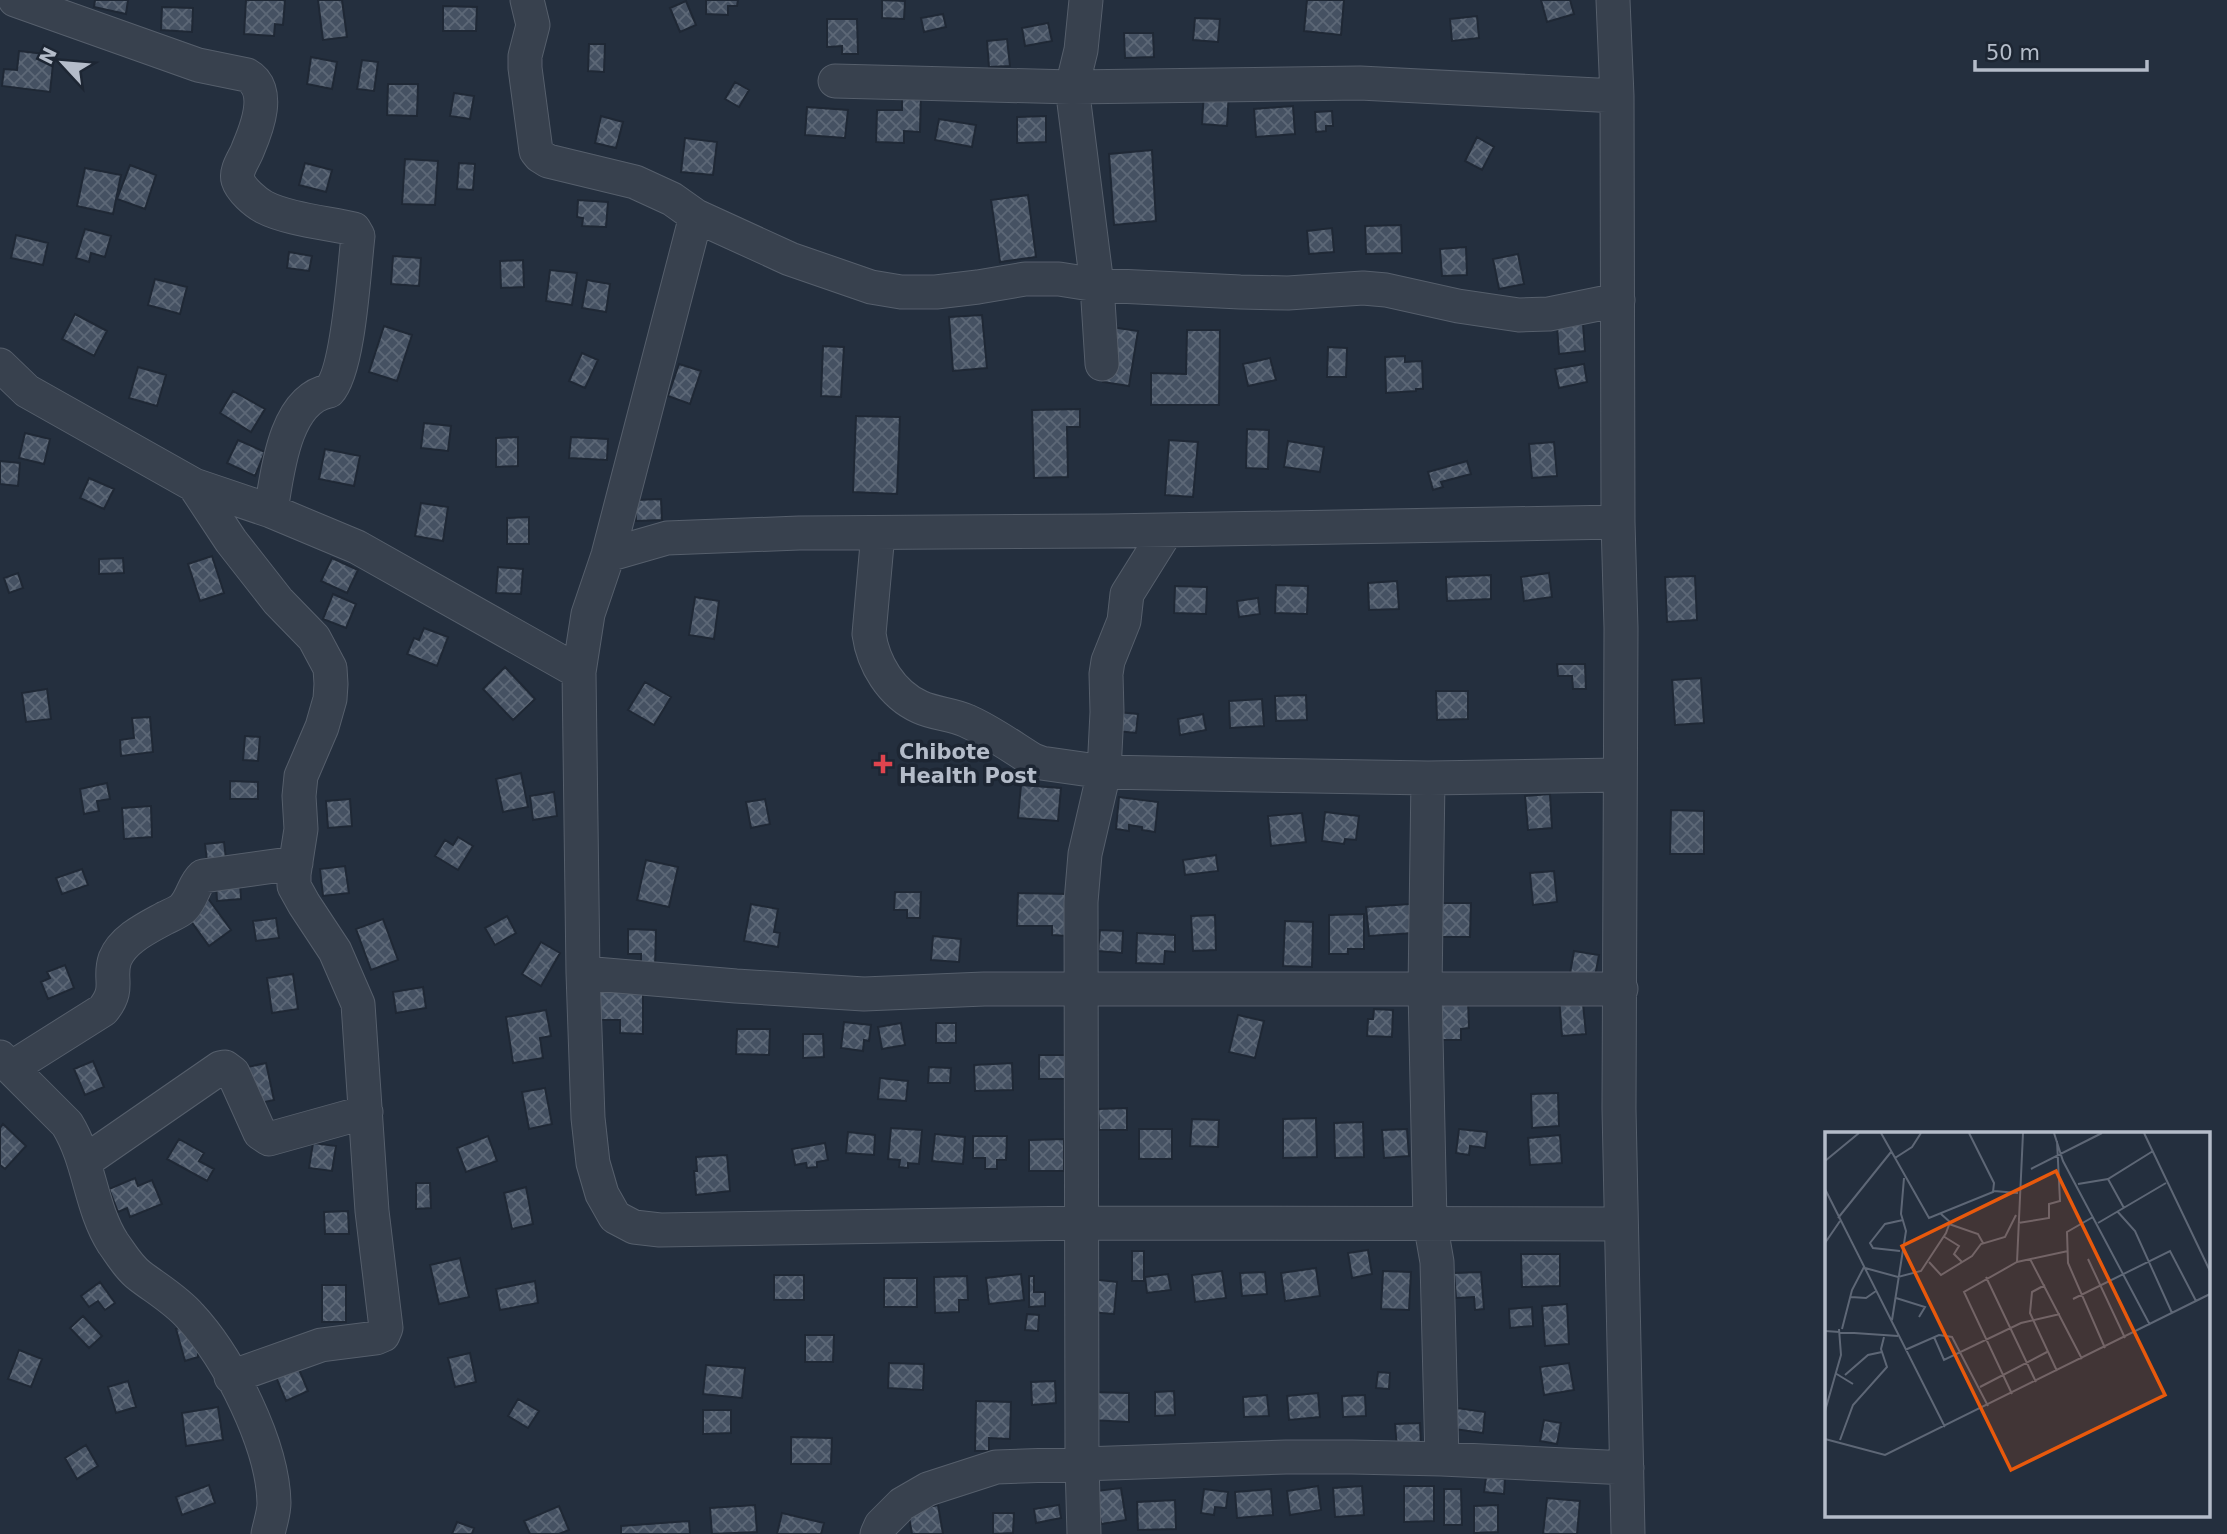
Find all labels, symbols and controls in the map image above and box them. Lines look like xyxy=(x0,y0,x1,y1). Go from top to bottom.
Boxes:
north arrow xyxy=(28,28,98,98)
scale bar xyxy=(1975,28,2146,72)
text: 50 m xyxy=(1986,41,2040,65)
text: N xyxy=(34,44,61,68)
place label: Chibote Health Post xyxy=(899,740,1037,788)
marker: Chibote Health Post xyxy=(873,754,893,774)
inset map xyxy=(1825,1132,2210,1516)

